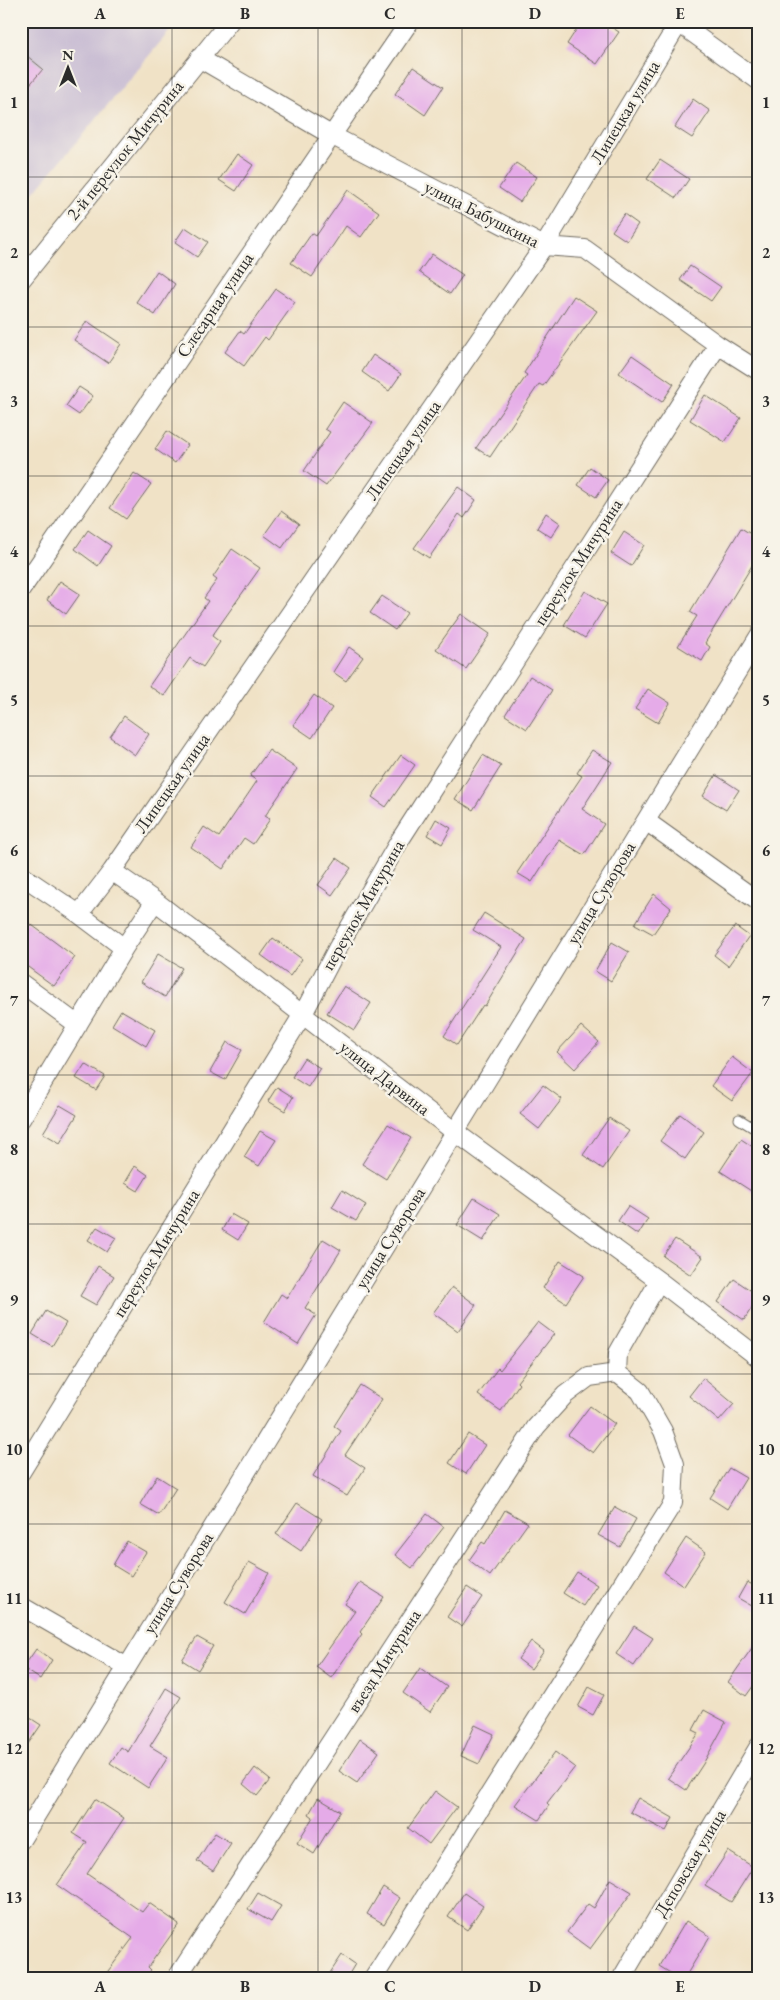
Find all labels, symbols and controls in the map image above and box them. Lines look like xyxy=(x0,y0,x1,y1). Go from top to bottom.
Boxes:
text: A xyxy=(93,3,106,24)
text: B xyxy=(240,3,250,24)
text: C xyxy=(384,3,396,24)
text: D xyxy=(529,3,541,24)
text: E xyxy=(675,3,685,24)
north arrow xyxy=(42,42,92,92)
text: N xyxy=(62,46,74,64)
street label: Липецкая улица xyxy=(585,55,665,168)
street label: 2-й переулок Мичурина xyxy=(61,74,189,224)
text: 1 xyxy=(10,92,18,113)
text: 1 xyxy=(762,92,770,113)
street label: улица Бабушкина xyxy=(421,175,544,253)
text: 2 xyxy=(10,242,19,263)
text: 2 xyxy=(762,242,771,263)
street label: Слесарная улица xyxy=(171,247,259,362)
text: 3 xyxy=(10,391,18,412)
text: 3 xyxy=(762,391,770,412)
street label: Липецкая улица xyxy=(360,395,446,504)
street label: переулок Мичурина xyxy=(528,493,628,630)
text: 4 xyxy=(10,541,19,562)
text: 4 xyxy=(762,541,771,562)
text: 5 xyxy=(10,690,18,711)
text: 5 xyxy=(762,690,770,711)
street label: Липецкая улица xyxy=(129,728,215,837)
street label: переулок Мичурина xyxy=(316,835,410,974)
street label: улица Суворова xyxy=(561,836,641,948)
text: 6 xyxy=(10,840,19,861)
text: 6 xyxy=(762,840,771,861)
text: 7 xyxy=(10,990,19,1011)
text: 7 xyxy=(762,990,771,1011)
street label: улица Дарвина xyxy=(335,1035,436,1121)
text: 8 xyxy=(10,1139,18,1160)
text: 8 xyxy=(762,1139,770,1160)
street label: улица Суворова xyxy=(349,1182,430,1293)
street label: переулок Мичурина xyxy=(107,1184,205,1321)
text: 9 xyxy=(10,1289,19,1310)
text: 9 xyxy=(762,1289,771,1310)
text: 10 xyxy=(6,1439,23,1460)
text: 10 xyxy=(758,1439,775,1460)
street label: улица Суворова xyxy=(137,1527,218,1638)
text: 11 xyxy=(6,1588,22,1609)
text: 11 xyxy=(758,1588,774,1609)
street label: въезд Мичурина xyxy=(342,1604,426,1717)
text: 12 xyxy=(6,1738,23,1759)
text: 12 xyxy=(758,1738,775,1759)
street label: Деповская улица xyxy=(648,1804,731,1921)
text: 13 xyxy=(6,1887,22,1908)
text: 13 xyxy=(758,1887,774,1908)
text: A xyxy=(93,1976,106,1997)
text: B xyxy=(240,1976,250,1997)
text: C xyxy=(384,1976,396,1997)
text: D xyxy=(529,1976,541,1997)
text: E xyxy=(675,1976,685,1997)

